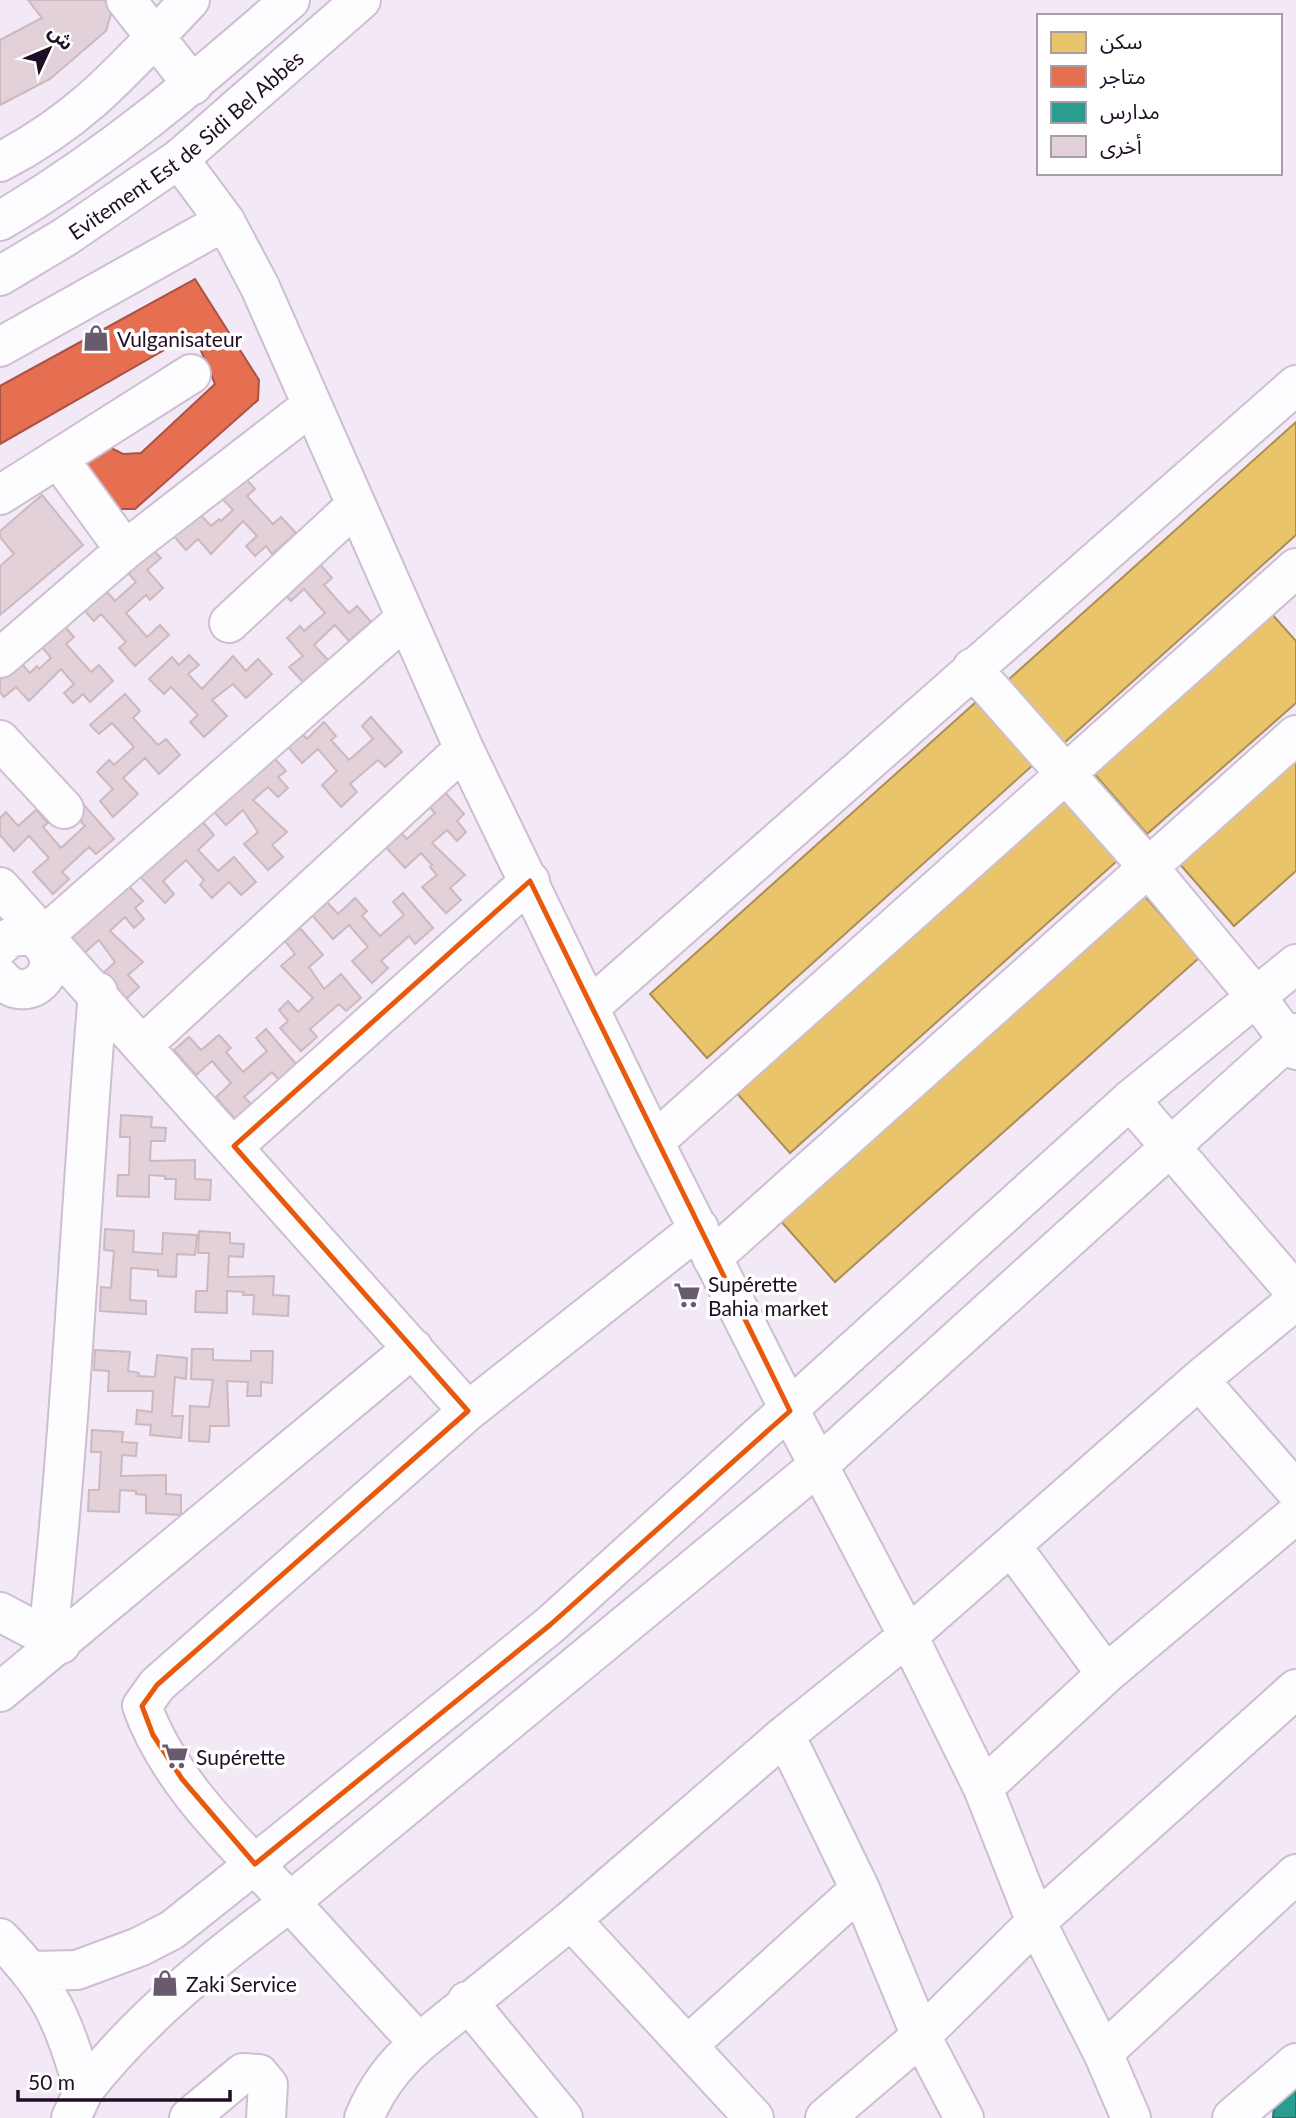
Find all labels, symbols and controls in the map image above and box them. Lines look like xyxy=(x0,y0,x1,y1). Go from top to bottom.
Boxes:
north arrow xyxy=(14,14,84,84)
legend xyxy=(1037,14,1282,175)
text: ش xyxy=(44,19,79,54)
text: سكن xyxy=(1100,28,1142,54)
street label: Evitement Est de Sidi Bel Abbès xyxy=(63,44,308,244)
text: متاجر xyxy=(1099,63,1146,89)
text: مدارس xyxy=(1100,98,1160,124)
text: أخرى xyxy=(1100,133,1142,159)
shop icon: Vulganisateur xyxy=(81,323,111,353)
place label: Vulganisateur xyxy=(117,326,243,351)
place label: Supérette Bahia market xyxy=(708,1271,829,1320)
supermarket icon: Supérette Bahia market xyxy=(672,1280,702,1310)
supermarket icon: Supérette xyxy=(160,1741,190,1771)
place label: Supérette xyxy=(196,1744,285,1769)
shop icon: Zaki Service xyxy=(150,1968,180,1998)
place label: Zaki Service xyxy=(186,1971,297,1996)
scale bar xyxy=(18,2058,229,2102)
text: 50 m xyxy=(28,2069,75,2094)

